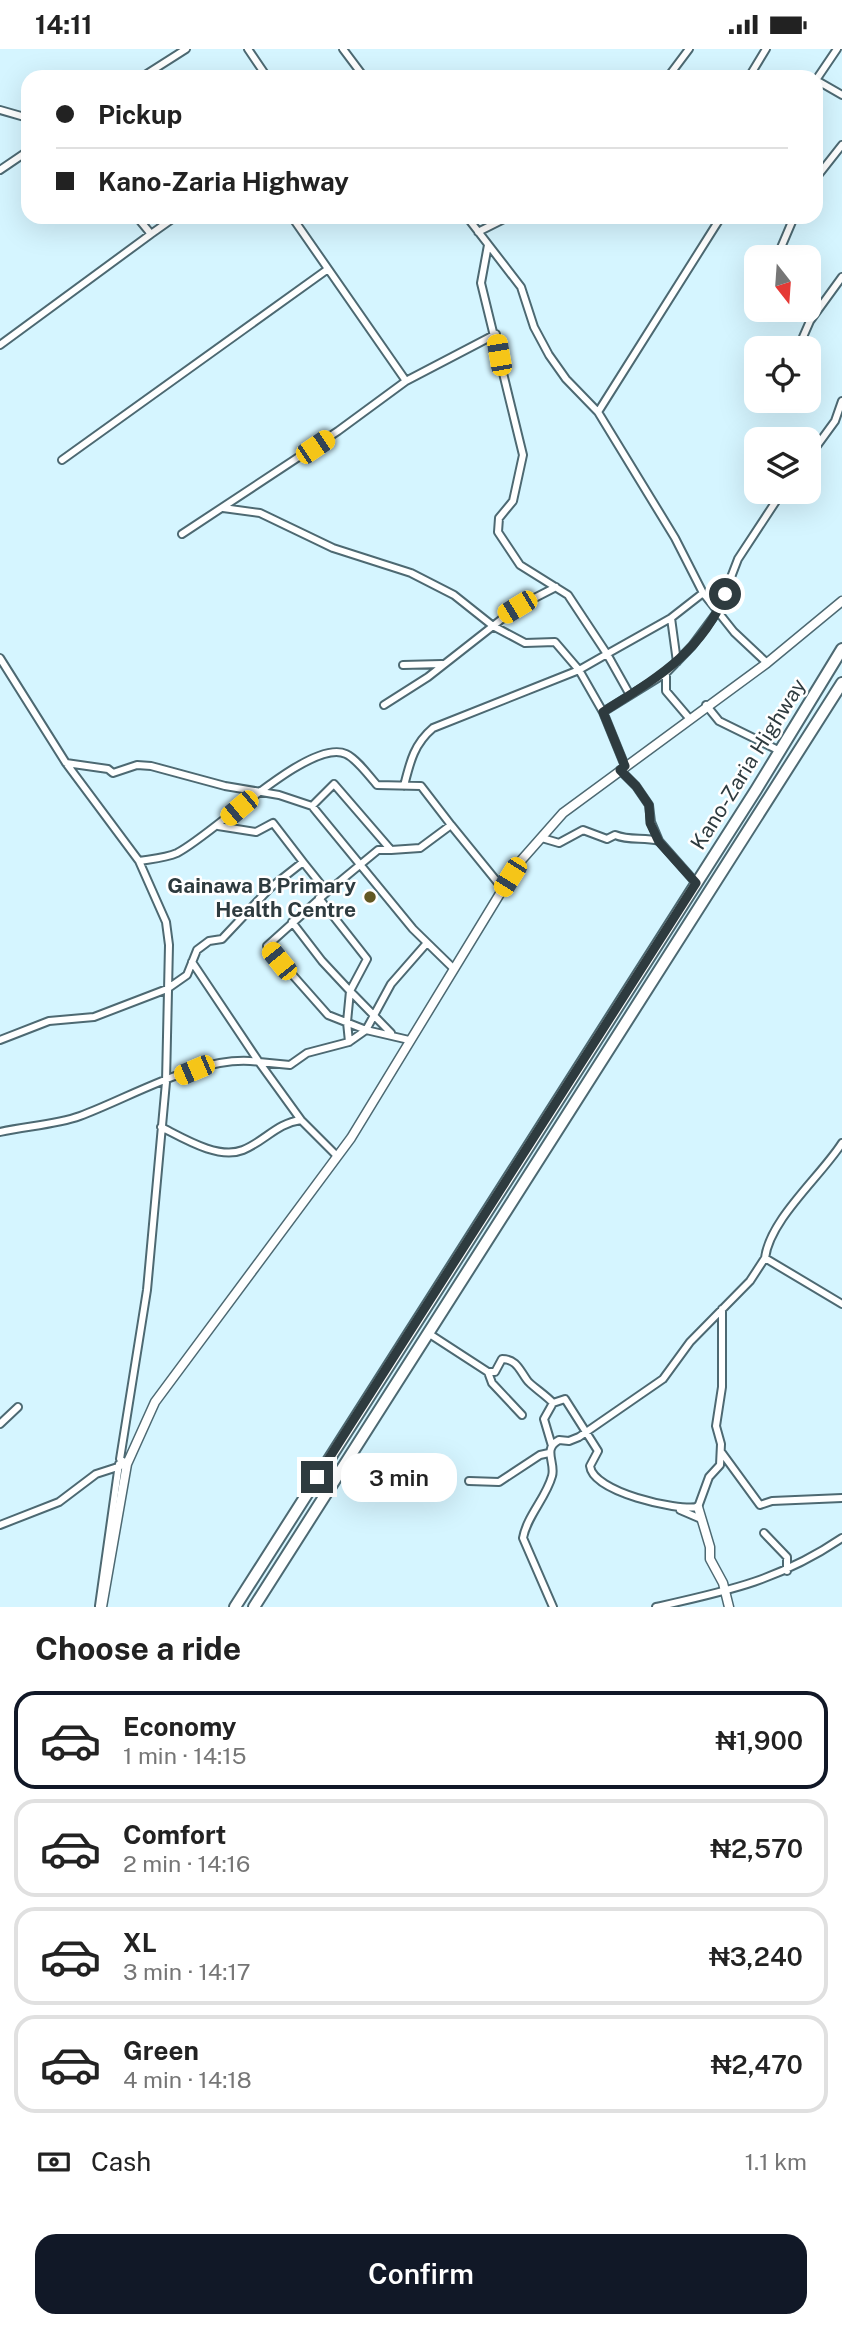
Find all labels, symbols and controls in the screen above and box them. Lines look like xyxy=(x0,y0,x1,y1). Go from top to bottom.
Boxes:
text: 14:11 xyxy=(35,9,92,40)
text: Pickup xyxy=(98,99,182,130)
text: Kano-Zaria Highway xyxy=(98,166,349,197)
north arrow xyxy=(744,245,821,322)
map controls xyxy=(744,245,821,504)
car xyxy=(486,332,513,378)
button: locate xyxy=(744,336,821,413)
car xyxy=(292,427,339,467)
button: layers xyxy=(744,427,821,504)
route start xyxy=(709,578,741,610)
car xyxy=(494,587,541,627)
street label: Kano-Zaria Highway xyxy=(685,674,811,854)
car xyxy=(217,786,262,830)
car xyxy=(490,854,531,900)
place label: Gainawa B Primary Health Centre xyxy=(167,873,356,922)
marker: Gainawa B Primary Health Centre xyxy=(362,889,378,905)
car xyxy=(258,938,301,984)
car xyxy=(171,1052,218,1088)
callout: 3 min xyxy=(342,1453,457,1501)
route end xyxy=(301,1461,333,1493)
text: 3 min xyxy=(369,1464,429,1491)
text: Choose a ride xyxy=(35,1630,241,1667)
icon: car xyxy=(39,1709,102,1772)
text: Economy xyxy=(123,1711,236,1742)
text: ₦1,900 xyxy=(715,1725,803,1756)
text: 1 min · 14:15 xyxy=(123,1742,246,1769)
icon: car xyxy=(39,1817,102,1880)
text: Comfort xyxy=(123,1819,226,1850)
text: ₦2,570 xyxy=(710,1833,803,1864)
text: 2 min · 14:16 xyxy=(123,1850,250,1877)
icon: car xyxy=(39,1925,102,1988)
text: XL xyxy=(123,1927,157,1958)
text: ₦3,240 xyxy=(709,1941,803,1972)
text: 3 min · 14:17 xyxy=(123,1958,251,1985)
icon: car xyxy=(39,2033,102,2096)
text: Green xyxy=(123,2035,199,2066)
text: ₦2,470 xyxy=(711,2049,803,2080)
text: 4 min · 14:18 xyxy=(123,2066,252,2093)
icon: cash xyxy=(35,2143,73,2181)
text: Cash xyxy=(91,2146,151,2177)
text: 1.1 km xyxy=(745,2148,807,2175)
button: Confirm xyxy=(35,2234,807,2314)

